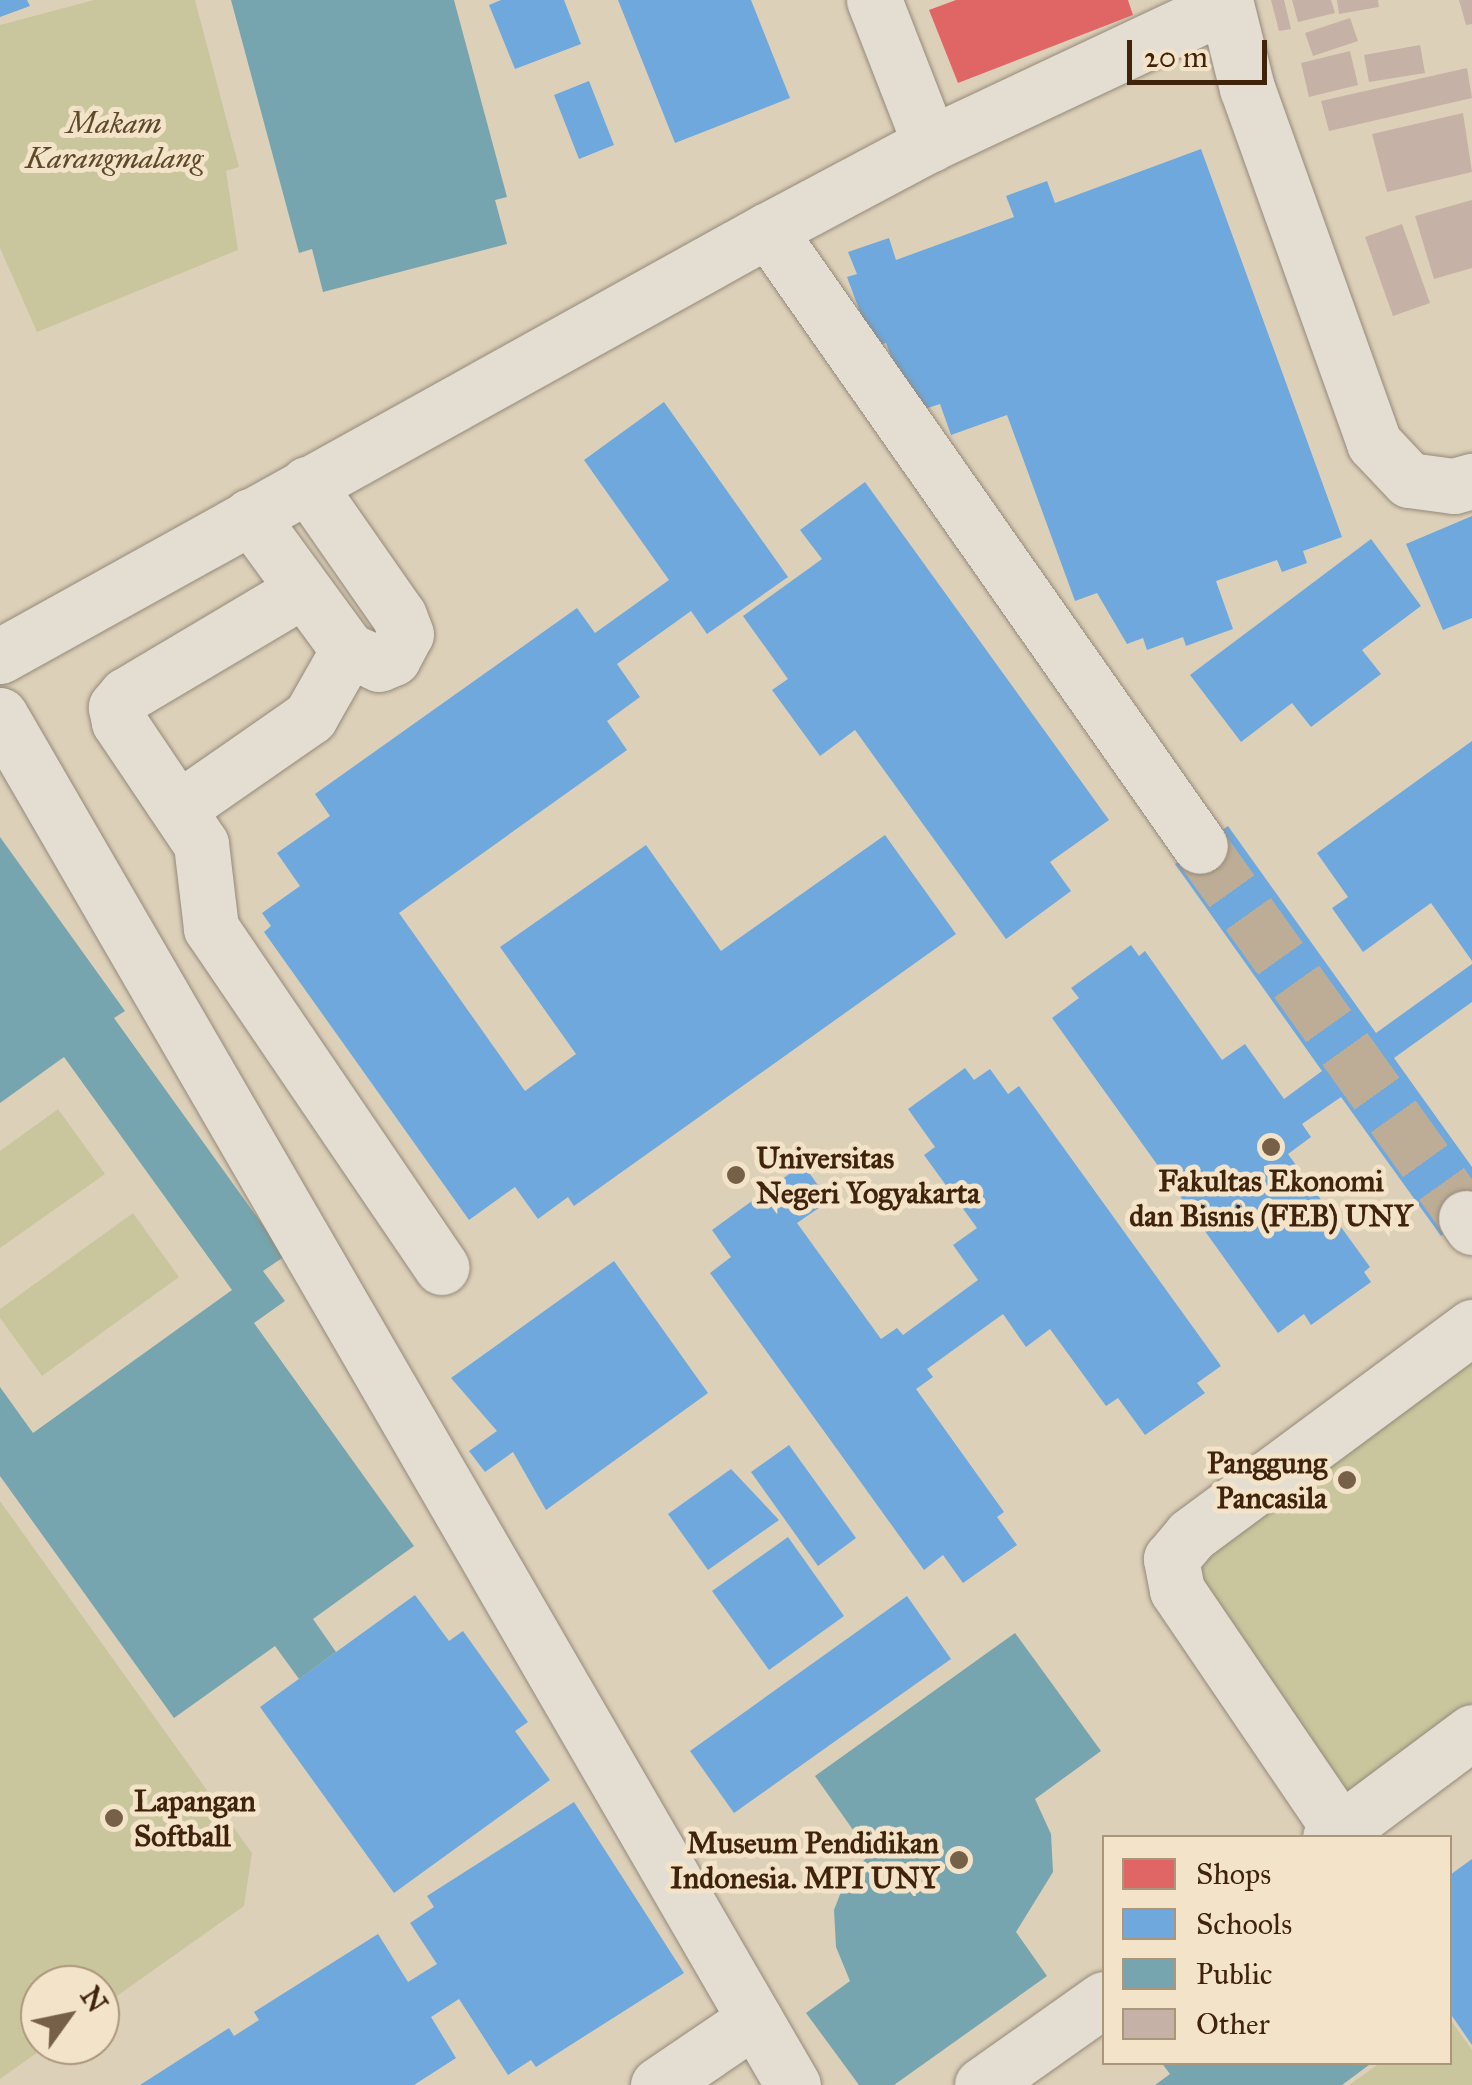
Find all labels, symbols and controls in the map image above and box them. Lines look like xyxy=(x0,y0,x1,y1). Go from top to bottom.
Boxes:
scale bar xyxy=(1132,20,1272,82)
text: 20 m xyxy=(1144,39,1208,75)
park label: Makam Karangmalang xyxy=(25,105,203,176)
marker: Fakultas Ekonomi dan Bisnis (FEB) UNY xyxy=(1260,1136,1282,1158)
place label: Universitas Negeri Yogyakarta xyxy=(756,1140,980,1210)
place label: Fakultas Ekonomi dan Bisnis (FEB) UNY xyxy=(1129,1163,1413,1234)
marker: Universitas Negeri Yogyakarta xyxy=(725,1164,747,1186)
place label: Panggung Pancasila xyxy=(1207,1445,1327,1516)
marker: Panggung Pancasila xyxy=(1336,1469,1358,1491)
place label: Lapangan Softball xyxy=(134,1783,256,1854)
marker: Lapangan Softball xyxy=(103,1807,125,1829)
place label: Museum Pendidikan Indonesia. MPI UNY xyxy=(670,1825,939,1896)
legend xyxy=(1102,1835,1452,2065)
marker: Museum Pendidikan Indonesia. MPI UNY xyxy=(948,1849,970,1871)
text: Shops xyxy=(1196,1856,1271,1892)
text: Schools xyxy=(1196,1906,1292,1942)
text: Public xyxy=(1196,1956,1272,1992)
north arrow xyxy=(20,1965,120,2065)
text: N xyxy=(73,1980,115,2019)
text: Other xyxy=(1196,2006,1270,2042)

